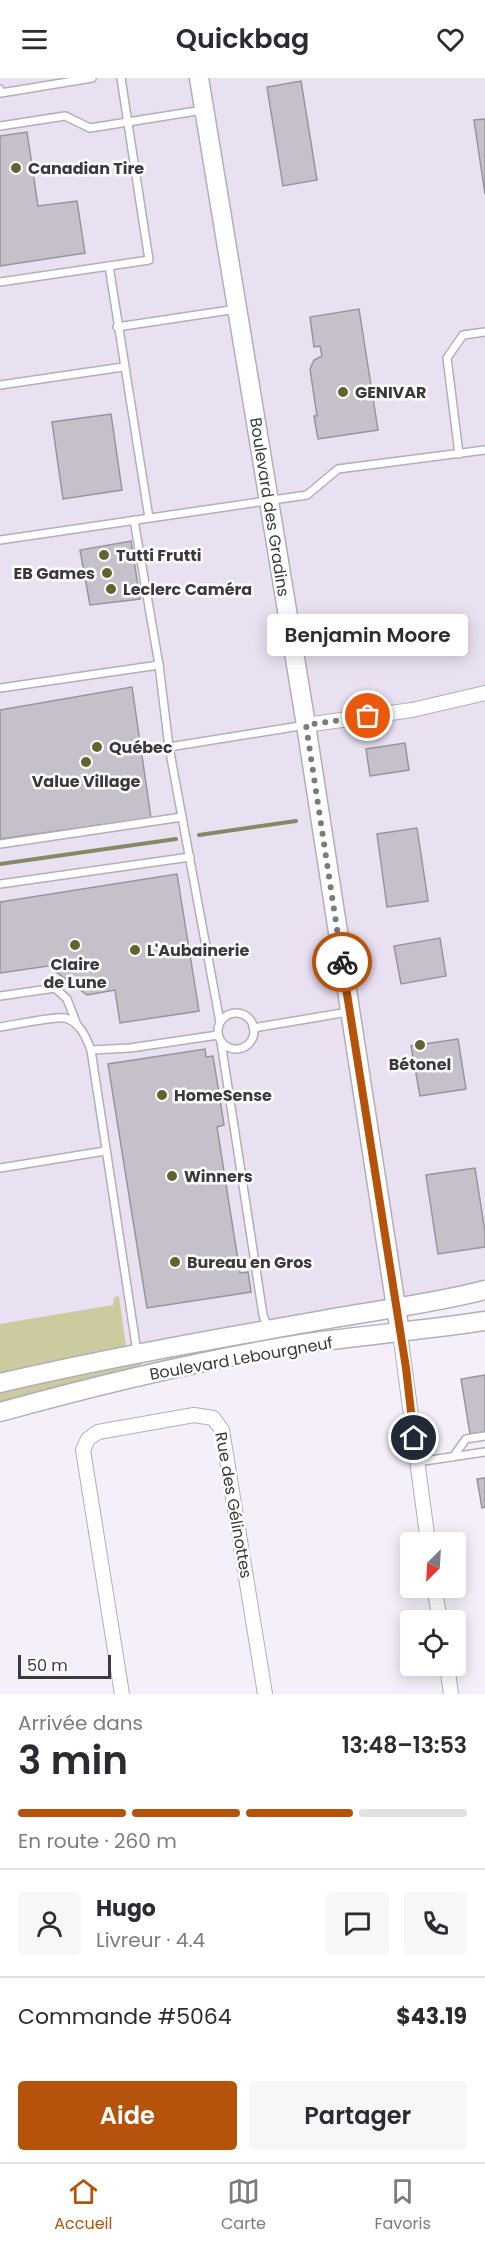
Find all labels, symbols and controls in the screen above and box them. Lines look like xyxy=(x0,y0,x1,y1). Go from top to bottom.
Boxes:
text: Quickbag xyxy=(176,20,309,57)
icon: menu xyxy=(18,23,51,56)
icon: heart xyxy=(434,23,467,56)
place label: Canadian Tire xyxy=(28,157,144,180)
marker: Canadian Tire xyxy=(9,161,23,175)
place label: GENIVAR xyxy=(355,381,427,404)
marker: GENIVAR xyxy=(336,385,350,399)
street label: Boulevard des Gradins xyxy=(244,416,295,598)
place label: Tutti Frutti xyxy=(116,544,201,567)
marker: Tutti Frutti xyxy=(97,548,111,562)
place label: EB Games xyxy=(14,562,95,585)
marker: EB Games xyxy=(100,566,114,580)
place label: Leclerc Caméra xyxy=(123,578,252,601)
marker: Leclerc Caméra xyxy=(104,582,118,596)
callout: Benjamin Moore xyxy=(268,614,469,656)
text: Benjamin Moore xyxy=(285,621,450,649)
pin xyxy=(342,690,393,741)
icon: bag xyxy=(351,699,384,732)
place label: Québec xyxy=(109,736,173,759)
marker: Québec xyxy=(90,740,104,754)
marker: Value Village xyxy=(79,755,93,769)
place label: Value Village xyxy=(32,770,140,793)
courier xyxy=(312,932,372,992)
marker: Claire de Lune xyxy=(68,938,82,952)
place label: L'Aubainerie xyxy=(147,939,249,962)
marker: L'Aubainerie xyxy=(128,943,142,957)
icon: bike xyxy=(326,946,359,979)
place label: Claire de Lune xyxy=(43,953,107,994)
marker: Bétonel xyxy=(413,1038,427,1052)
place label: Bétonel xyxy=(389,1053,451,1076)
place label: HomeSense xyxy=(174,1084,272,1107)
marker: HomeSense xyxy=(155,1088,169,1102)
place label: Winners xyxy=(184,1165,253,1188)
marker: Winners xyxy=(165,1169,179,1183)
place label: Bureau en Gros xyxy=(187,1251,312,1274)
marker: Bureau en Gros xyxy=(168,1255,182,1269)
street label: Boulevard Lebourgneuf xyxy=(148,1331,334,1386)
pin xyxy=(388,1412,439,1463)
icon: home xyxy=(397,1421,430,1454)
street label: Rue des Gélinottes xyxy=(209,1430,258,1580)
north arrow xyxy=(400,1532,466,1598)
map controls xyxy=(400,1532,466,1676)
button: locate xyxy=(400,1610,466,1676)
scale bar xyxy=(18,1652,111,1680)
text: 50 m xyxy=(27,1654,68,1677)
text: Arrivée dans xyxy=(18,1709,143,1737)
text: 13:48–13:53 xyxy=(342,1730,467,1761)
text: 3 min xyxy=(18,1733,128,1788)
text: En route · 260 m xyxy=(18,1827,177,1855)
button: person xyxy=(18,1892,81,1955)
button: chat xyxy=(326,1892,389,1955)
button: phone xyxy=(404,1892,467,1955)
text: Hugo xyxy=(96,1893,156,1924)
text: Livreur · 4.4 xyxy=(96,1926,205,1954)
text: Commande #5064 xyxy=(18,2001,232,2032)
text: $43.19 xyxy=(396,2001,467,2032)
button: Aide xyxy=(18,2081,237,2150)
button: Partager xyxy=(249,2081,467,2150)
tab: Accueil xyxy=(54,2175,113,2236)
tab: Carte xyxy=(221,2175,266,2236)
tab: Favoris xyxy=(374,2175,431,2236)

